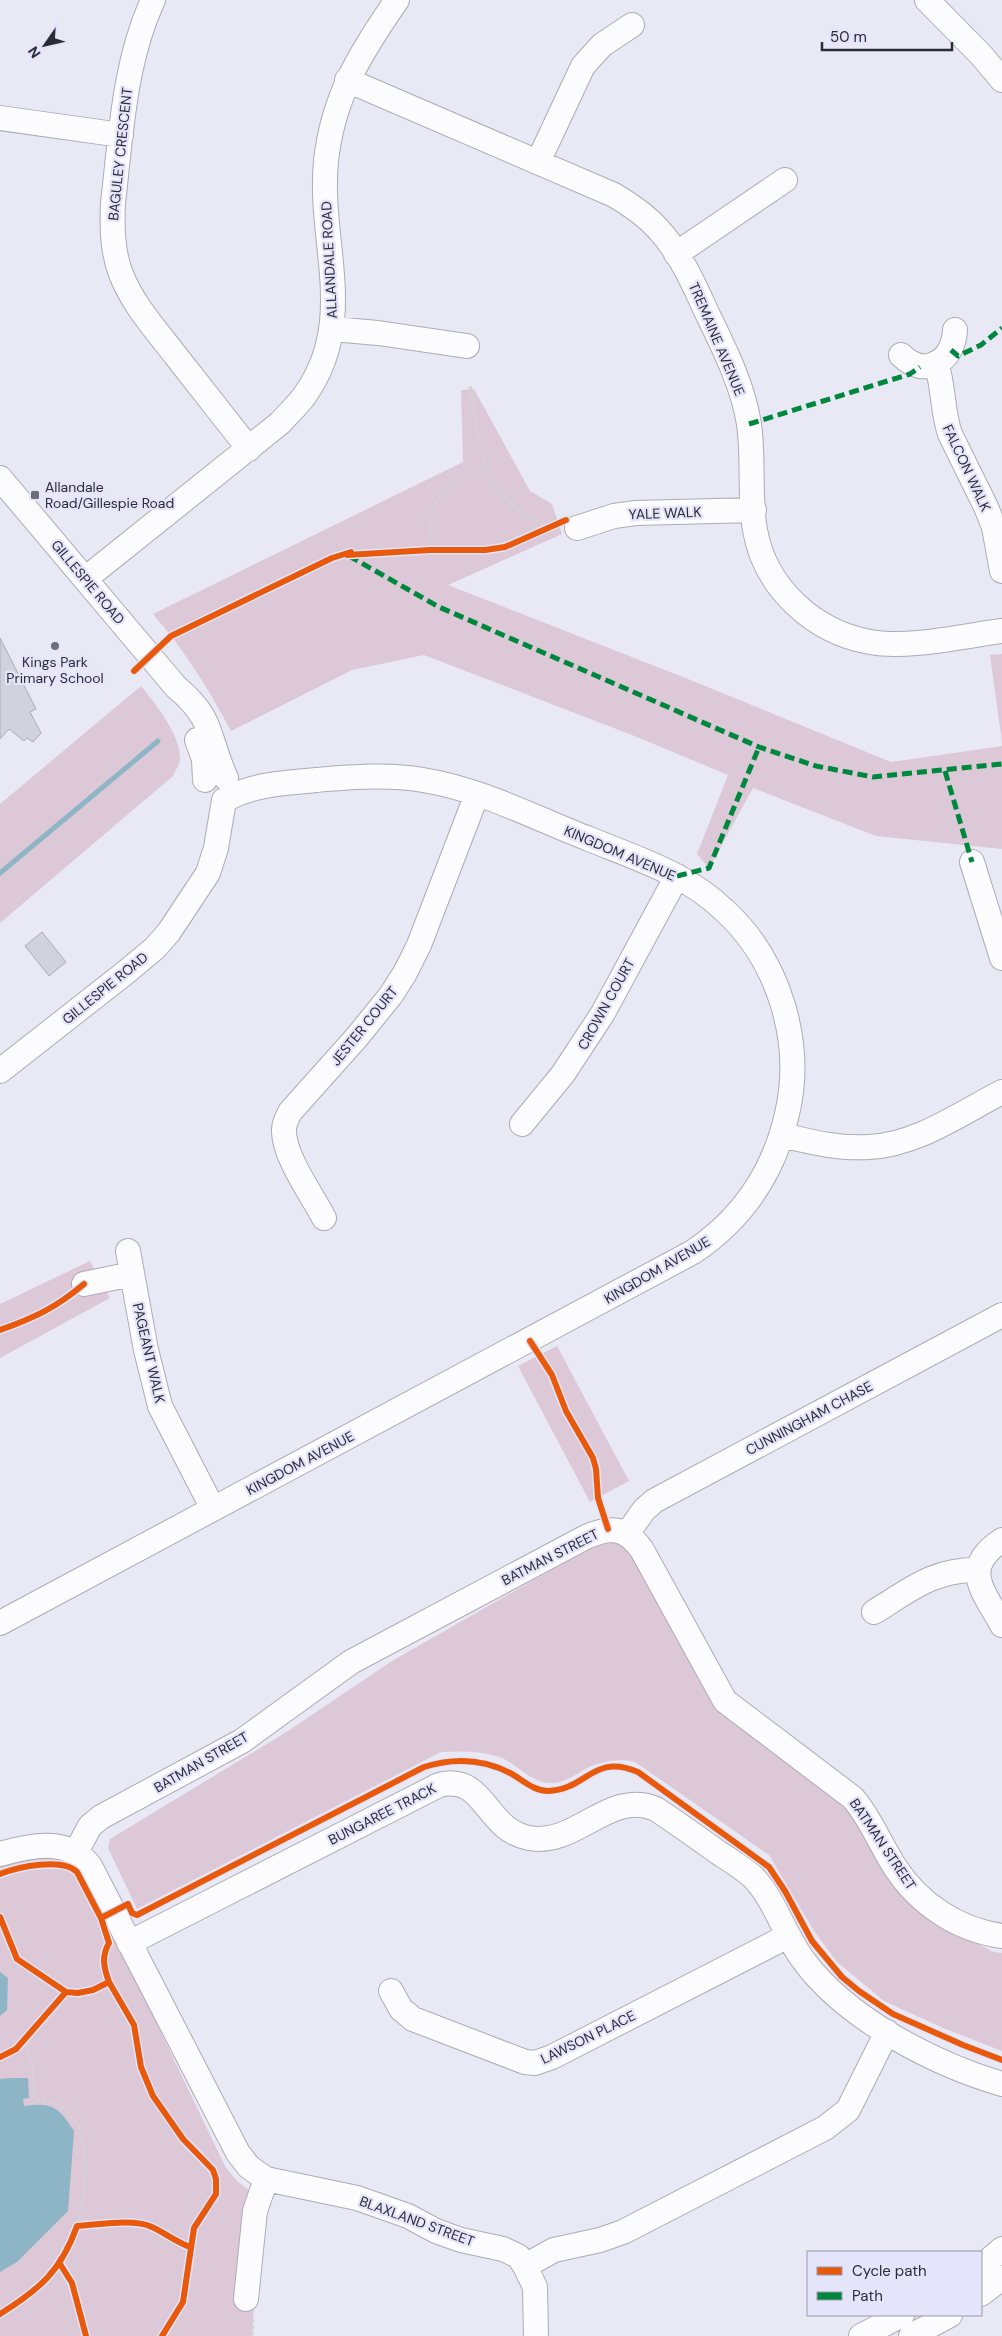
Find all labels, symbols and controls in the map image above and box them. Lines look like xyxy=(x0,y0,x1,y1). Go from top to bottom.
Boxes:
north arrow xyxy=(20,20,70,70)
scale bar xyxy=(822,20,952,52)
text: 50 m xyxy=(830,27,867,47)
text: N xyxy=(24,43,45,62)
street label: BAGULEY CRESCENT xyxy=(104,86,136,221)
street label: ALLANDALE ROAD xyxy=(317,201,341,319)
street label: TREMAINE AVENUE xyxy=(685,279,749,399)
street label: FALCON WALK xyxy=(939,422,995,514)
place label: Allandale Road/Gillespie Road xyxy=(45,478,174,512)
marker: Allandale Road/Gillespie Road xyxy=(29,489,41,501)
street label: YALE WALK xyxy=(628,503,702,523)
street label: GILLESPIE ROAD xyxy=(47,536,129,628)
marker: Kings Park Primary School xyxy=(49,640,61,652)
place label: Kings Park Primary School xyxy=(6,653,104,687)
street label: KINGDOM AVENUE xyxy=(561,821,679,885)
street label: GILLESPIE ROAD xyxy=(58,948,152,1028)
street label: CROWN COURT xyxy=(573,955,639,1053)
street label: JESTER COURT xyxy=(327,983,402,1069)
street label: KINGDOM AVENUE xyxy=(601,1232,713,1308)
street label: PAGEANT WALK xyxy=(129,1301,169,1405)
street label: CUNNINGHAM CHASE xyxy=(742,1377,876,1459)
street label: KINGDOM AVENUE xyxy=(243,1427,357,1499)
street label: BATMAN STREET xyxy=(498,1525,602,1589)
street label: BATMAN STREET xyxy=(150,1728,252,1796)
street label: BUNGAREE TRACK xyxy=(325,1779,439,1849)
street label: BATMAN STREET xyxy=(846,1795,920,1893)
street label: LAWSON PLACE xyxy=(538,2006,639,2068)
street label: BLAXLAND STREET xyxy=(357,2192,477,2250)
legend xyxy=(807,2251,982,2316)
text: Cycle path xyxy=(852,2261,927,2281)
text: Path xyxy=(852,2286,883,2306)

